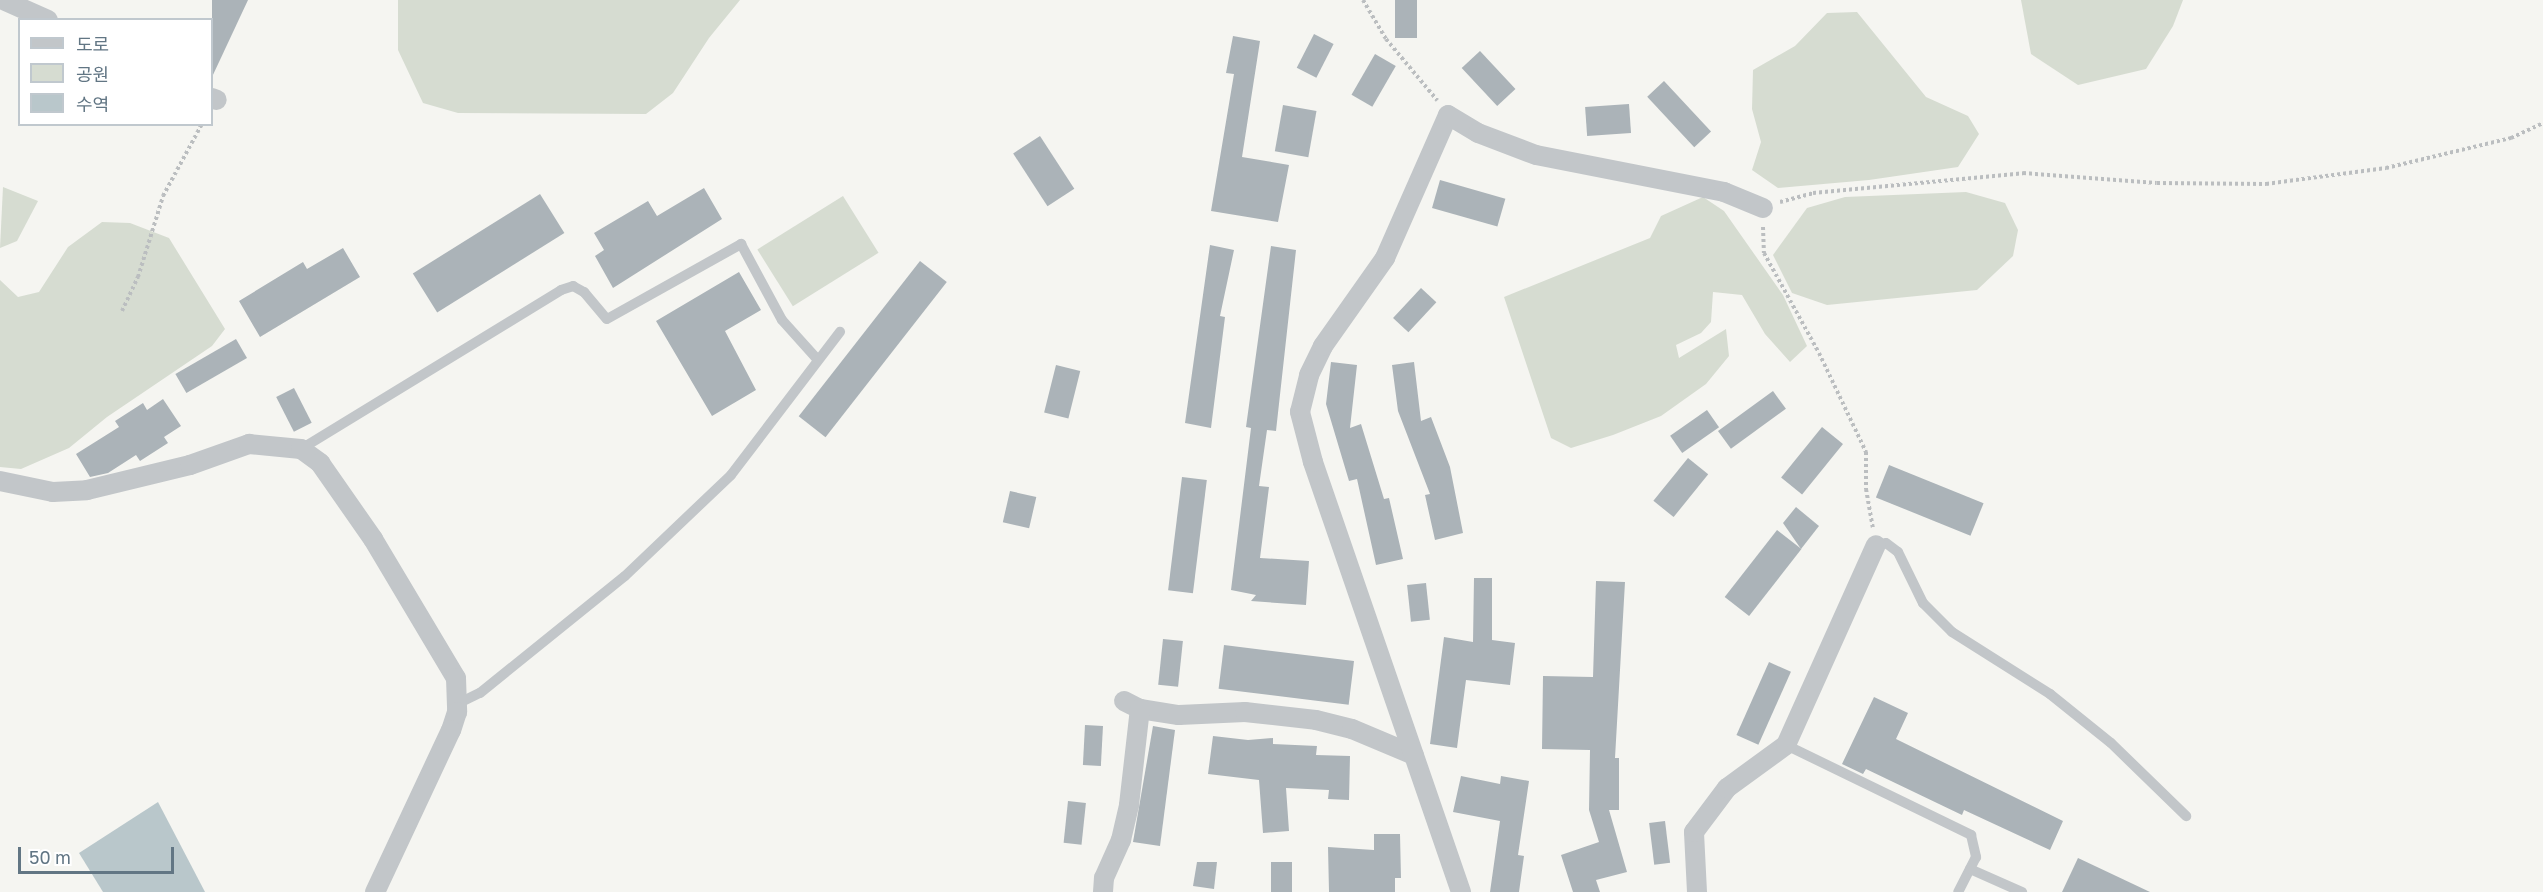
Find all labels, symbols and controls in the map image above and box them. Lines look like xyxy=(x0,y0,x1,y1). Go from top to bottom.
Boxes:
legend xyxy=(18,18,213,126)
text: 도로 xyxy=(76,33,109,55)
text: 공원 xyxy=(76,63,109,85)
text: 수역 xyxy=(76,93,109,115)
scale bar xyxy=(21,835,177,873)
text: 50 m xyxy=(29,846,71,868)

